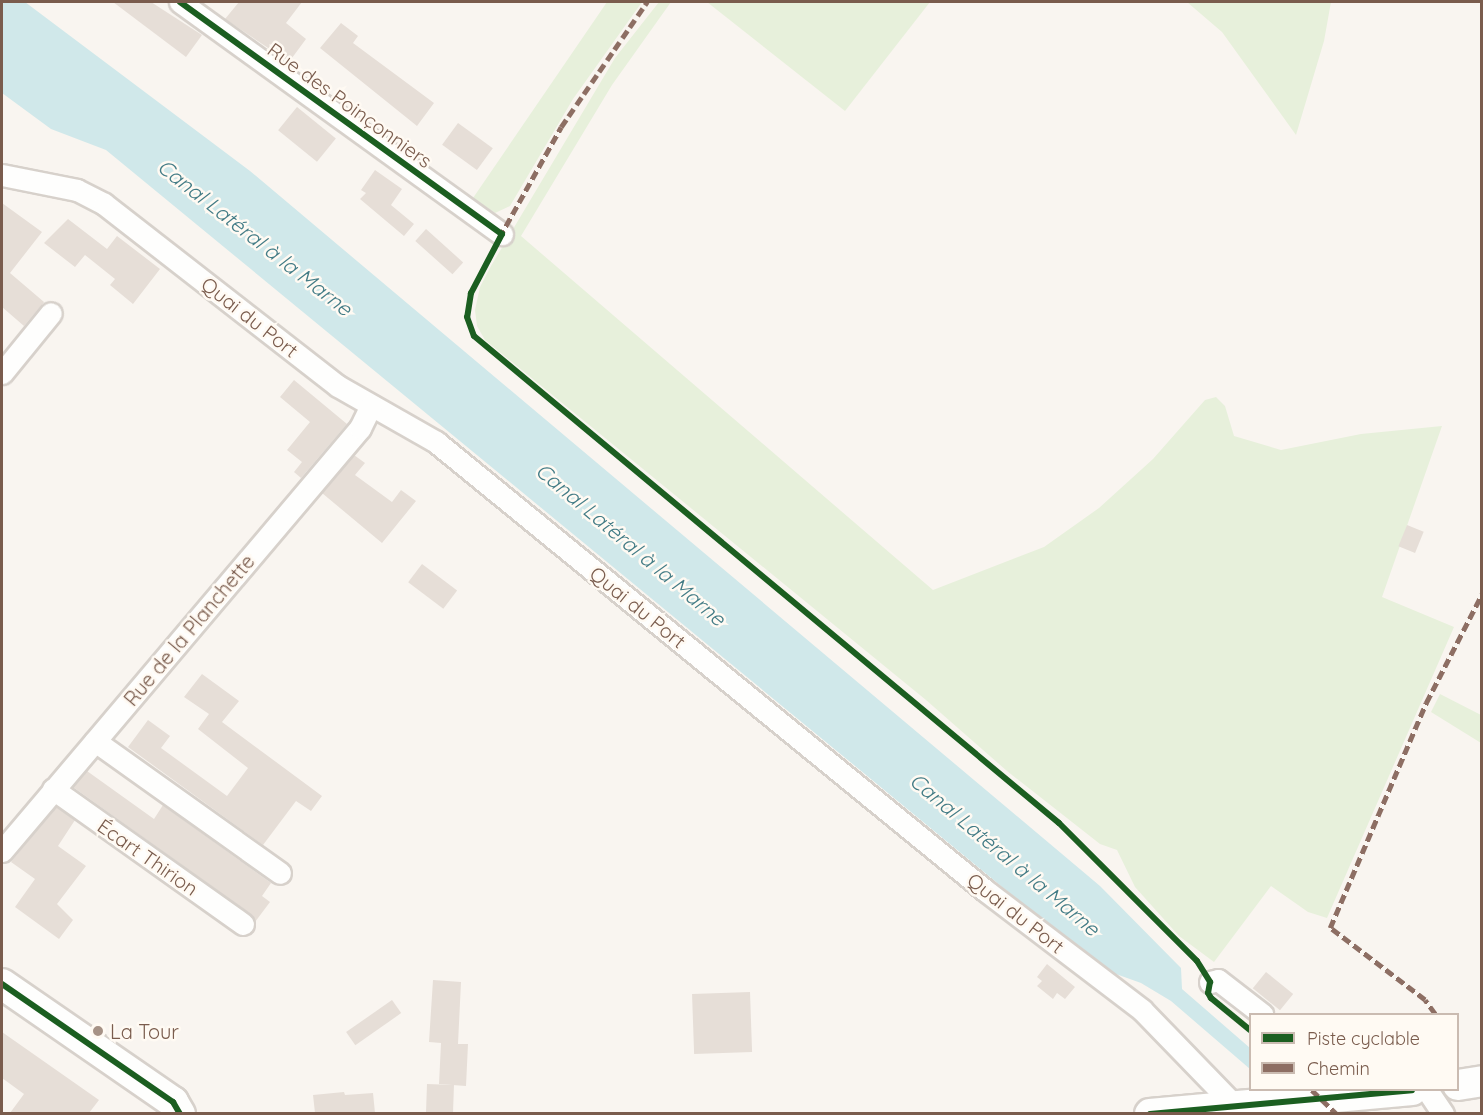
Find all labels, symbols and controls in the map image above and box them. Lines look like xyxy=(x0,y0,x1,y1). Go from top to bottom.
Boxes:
street label: Rue des Poinçonniers xyxy=(263,37,437,173)
water label: Canal Latéral à la Marne xyxy=(153,153,357,321)
street label: Quai du Port xyxy=(197,272,303,362)
water label: Canal Latéral à la Marne xyxy=(531,457,731,631)
street label: Rue de la Planchette xyxy=(119,549,259,711)
street label: Quai du Port xyxy=(585,561,691,653)
water label: Canal Latéral à la Marne xyxy=(905,767,1105,941)
street label: Écart Thirion xyxy=(93,814,203,900)
street label: Quai du Port xyxy=(963,868,1069,958)
legend xyxy=(1249,1013,1459,1091)
place label: La Tour xyxy=(110,1019,179,1043)
marker: La Tour xyxy=(91,1024,105,1038)
text: Piste cyclable xyxy=(1307,1027,1420,1050)
text: Chemin xyxy=(1307,1057,1370,1080)

